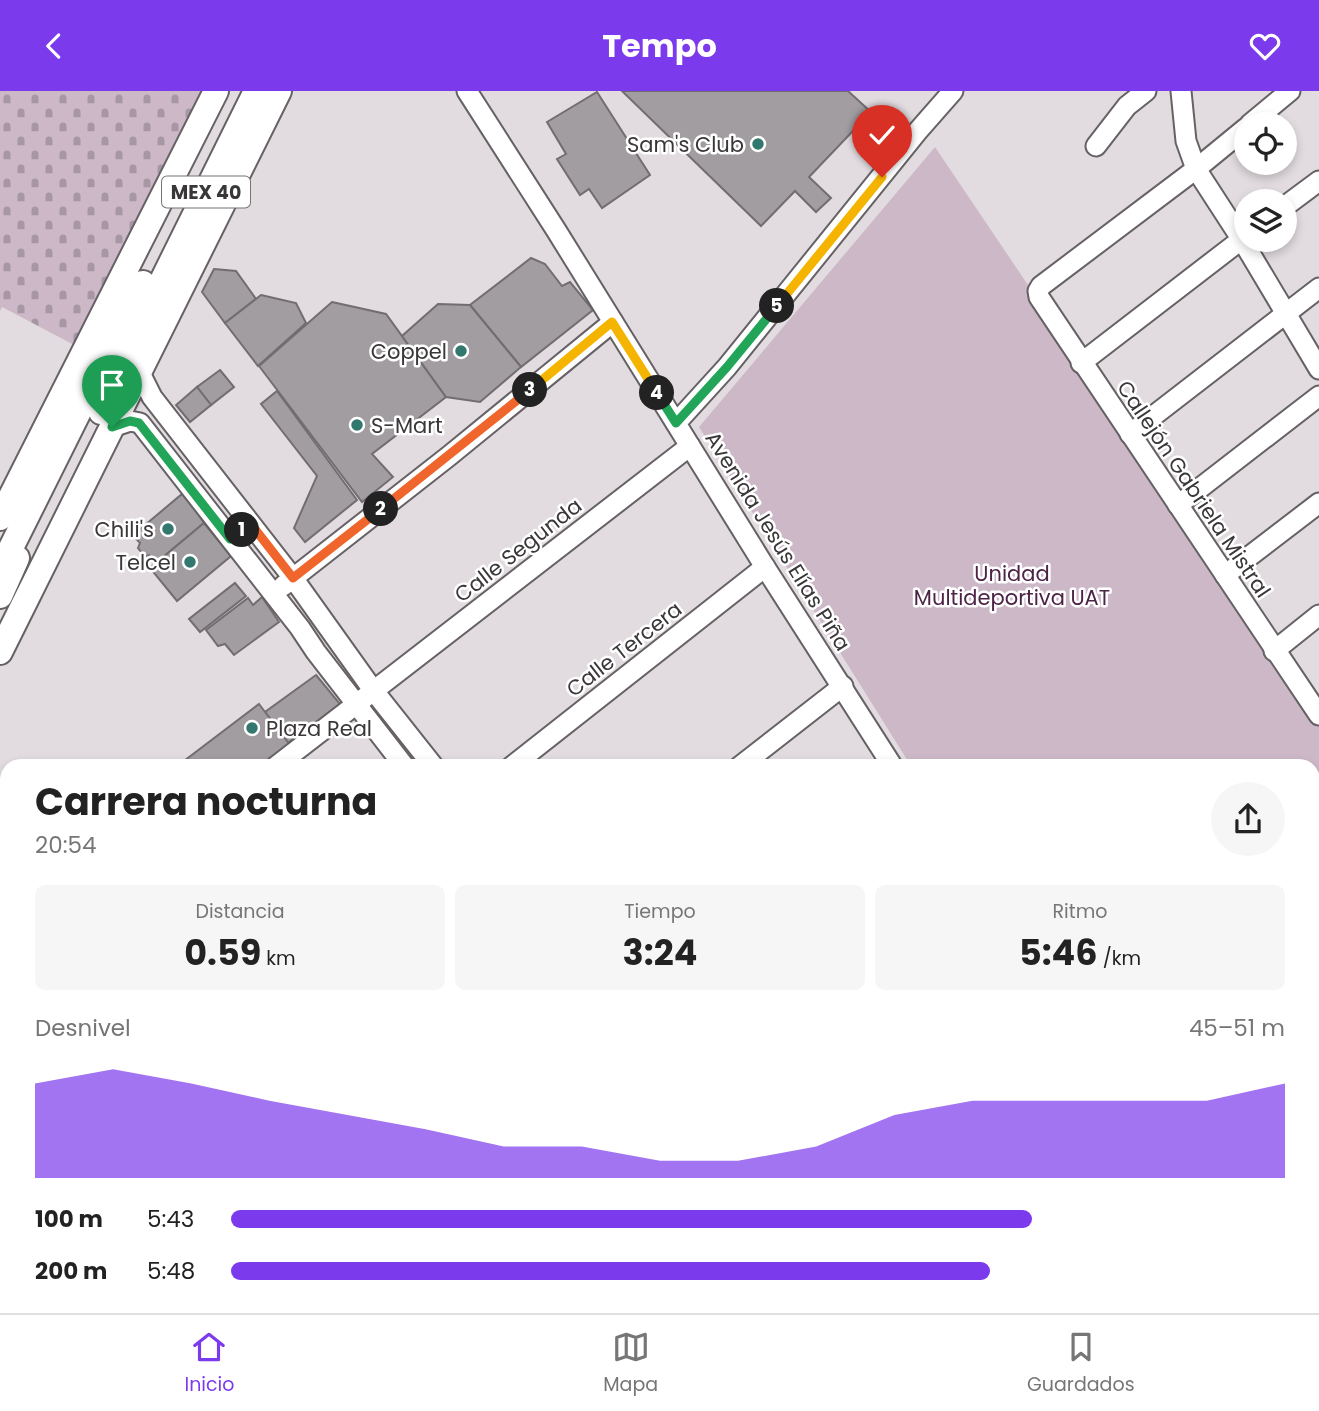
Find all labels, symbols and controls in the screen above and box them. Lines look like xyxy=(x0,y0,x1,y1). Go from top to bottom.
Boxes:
text: Tempo xyxy=(602,23,717,68)
icon: back xyxy=(35,27,73,65)
icon: heart xyxy=(1246,27,1284,65)
pin xyxy=(852,105,912,177)
map controls xyxy=(1234,112,1297,252)
button: locate xyxy=(1234,112,1297,175)
icon: check xyxy=(863,116,901,154)
place label: Sam's Club xyxy=(627,130,744,159)
marker: Sam's Club xyxy=(750,136,766,152)
road number: MEX 40 xyxy=(162,177,250,207)
button: layers xyxy=(1234,189,1297,252)
pin: 5 xyxy=(760,289,794,323)
text: 5 xyxy=(770,292,783,319)
place label: Coppel xyxy=(371,337,447,366)
marker: Coppel xyxy=(453,343,469,359)
pin xyxy=(82,355,142,427)
icon: arrive xyxy=(93,366,131,404)
pin: 3 xyxy=(512,373,548,407)
pin: 4 xyxy=(640,375,674,411)
street label: Callejón Gabriela Mistral xyxy=(1110,375,1278,603)
text: 3 xyxy=(524,376,535,403)
text: 4 xyxy=(650,379,663,406)
place label: S-Mart xyxy=(371,411,443,440)
marker: S-Mart xyxy=(349,417,365,433)
street label: Avenida Jesús Elías Piña xyxy=(699,426,857,656)
pin: 2 xyxy=(364,491,398,527)
street label: Calle Segunda xyxy=(448,491,588,609)
text: 2 xyxy=(375,495,386,522)
pin: 1 xyxy=(224,513,260,548)
place label: Chili's xyxy=(95,515,154,544)
text: 1 xyxy=(238,516,245,543)
marker: Chili's xyxy=(160,521,176,537)
place label: Telcel xyxy=(116,548,176,577)
marker: Telcel xyxy=(182,554,198,570)
park label: Unidad Multideportiva UAT xyxy=(914,559,1110,612)
street label: Calle Tercera xyxy=(560,595,688,703)
place label: Plaza Real xyxy=(266,714,372,743)
marker: Plaza Real xyxy=(244,720,260,736)
text: Carrera nocturna xyxy=(35,775,377,828)
button: share xyxy=(1211,782,1285,856)
text: 20:54 xyxy=(35,829,96,861)
text: Distancia xyxy=(196,898,285,925)
text: Tiempo xyxy=(624,898,696,925)
text: Ritmo xyxy=(1053,898,1107,925)
text: 0.59 xyxy=(184,928,261,977)
text: 3:24 xyxy=(623,928,697,977)
text: 5:46 xyxy=(1019,928,1098,977)
text: km xyxy=(261,945,296,972)
text: /km xyxy=(1098,945,1141,972)
text: Desnivel xyxy=(35,1012,131,1044)
text: 45–51 m xyxy=(1189,1012,1285,1044)
text: 100 m xyxy=(35,1203,103,1235)
text: 5:43 xyxy=(147,1203,194,1235)
text: 200 m xyxy=(35,1255,107,1287)
text: 5:48 xyxy=(147,1255,195,1287)
tab: Inicio xyxy=(184,1328,234,1399)
tab: Mapa xyxy=(603,1328,658,1399)
tab: Guardados xyxy=(1027,1328,1135,1399)

